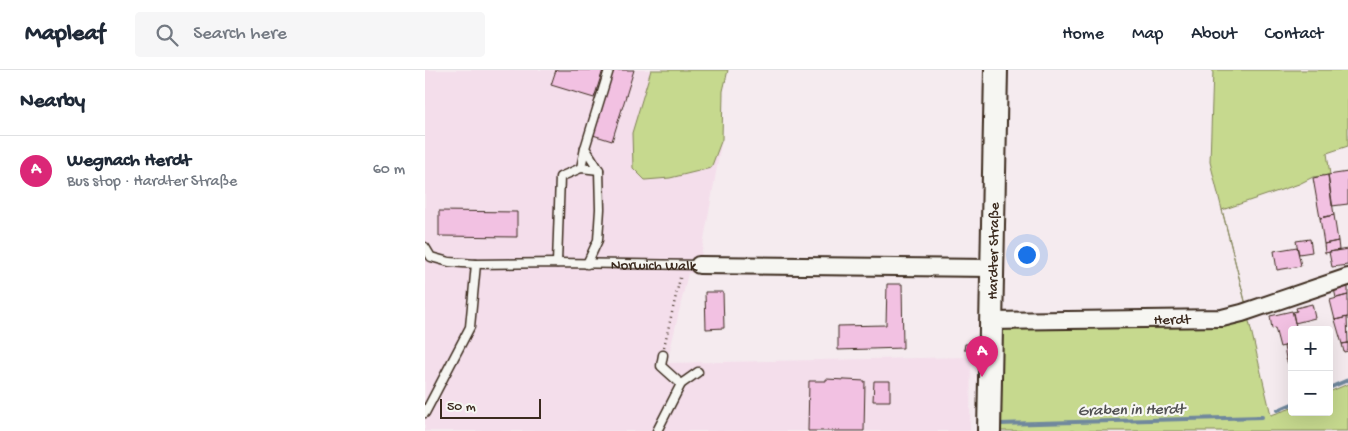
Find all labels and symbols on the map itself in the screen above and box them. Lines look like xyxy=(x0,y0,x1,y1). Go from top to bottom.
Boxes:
street label: Hardter Straße xyxy=(985,202,1004,300)
your location xyxy=(1014,242,1040,268)
street label: Norwich Walk xyxy=(611,257,698,276)
street label: Herdt xyxy=(1154,311,1192,330)
pin: A xyxy=(966,336,998,377)
scale bar xyxy=(440,396,541,419)
water label: Graben in Herdt xyxy=(1078,401,1187,422)

